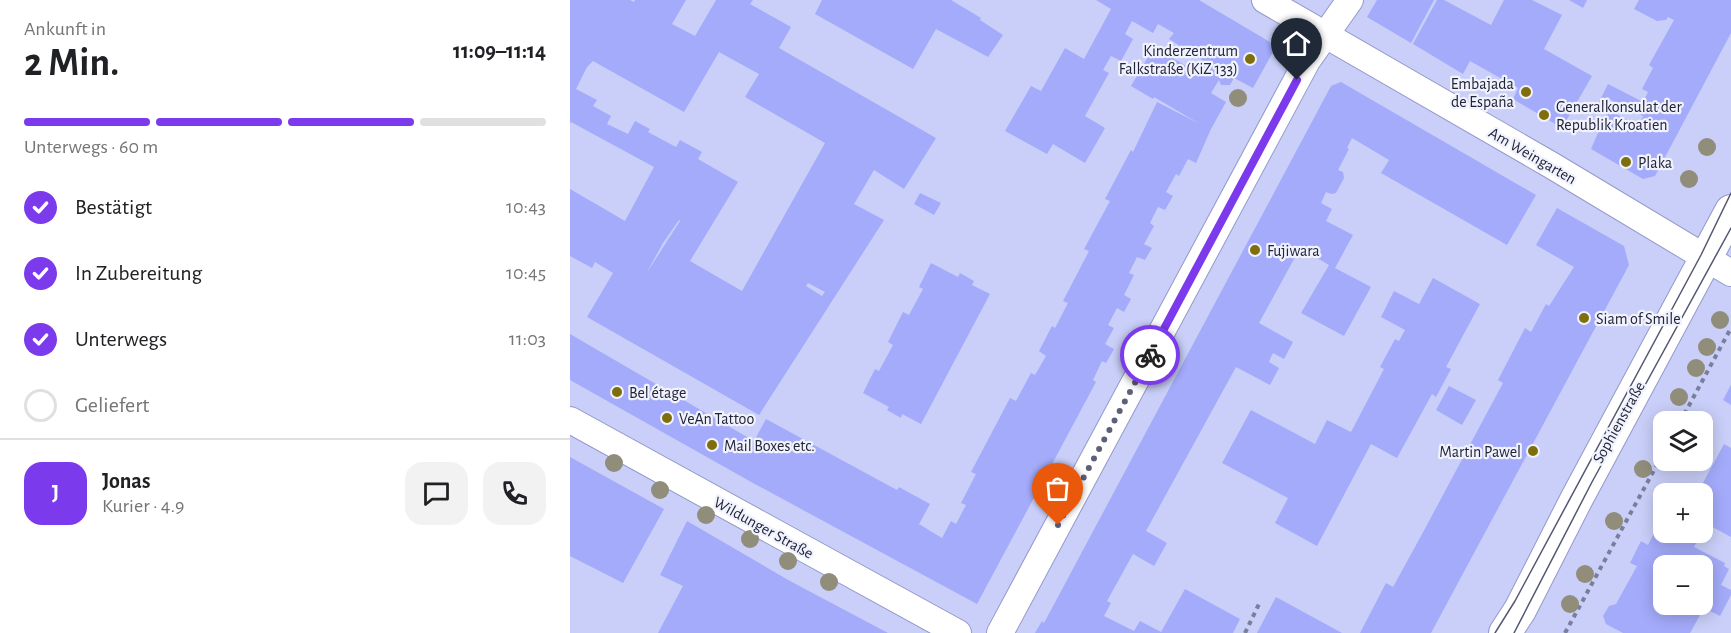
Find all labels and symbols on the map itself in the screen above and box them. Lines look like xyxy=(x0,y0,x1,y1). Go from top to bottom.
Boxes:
pin xyxy=(1271,18,1322,80)
place label: Kinderzentrum Falkstraße (KiZ 133) xyxy=(1119,43,1238,77)
marker: Kinderzentrum Falkstraße (KiZ 133) xyxy=(1243,52,1257,66)
place label: Embajada de España xyxy=(1451,76,1514,110)
marker: Embajada de España xyxy=(1519,85,1533,99)
place label: Generalkonsulat der Republik Kroatien xyxy=(1556,99,1682,133)
marker: Generalkonsulat der Republik Kroatien xyxy=(1537,108,1551,122)
street label: Am Weingarten xyxy=(1486,124,1579,187)
marker: Plaka xyxy=(1619,155,1633,169)
place label: Plaka xyxy=(1638,155,1672,171)
marker: Fujiwara xyxy=(1248,243,1262,257)
place label: Fujiwara xyxy=(1267,243,1320,260)
marker: Siam of Smile xyxy=(1577,311,1591,325)
place label: Siam of Smile xyxy=(1596,311,1681,327)
courier xyxy=(1120,325,1180,385)
street label: Sophienstraße xyxy=(1590,379,1648,466)
marker: Bel étage xyxy=(610,385,624,399)
place label: Bel étage xyxy=(629,385,686,401)
marker: VeAn Tattoo xyxy=(660,411,674,425)
place label: VeAn Tattoo xyxy=(679,411,754,427)
marker: Mail Boxes etc. xyxy=(705,438,719,452)
place label: Mail Boxes etc. xyxy=(724,438,815,454)
place label: Martin Pawel xyxy=(1439,444,1521,460)
marker: Martin Pawel xyxy=(1526,444,1540,458)
pin xyxy=(1032,463,1083,525)
street label: Wildunger Straße xyxy=(711,494,816,562)

